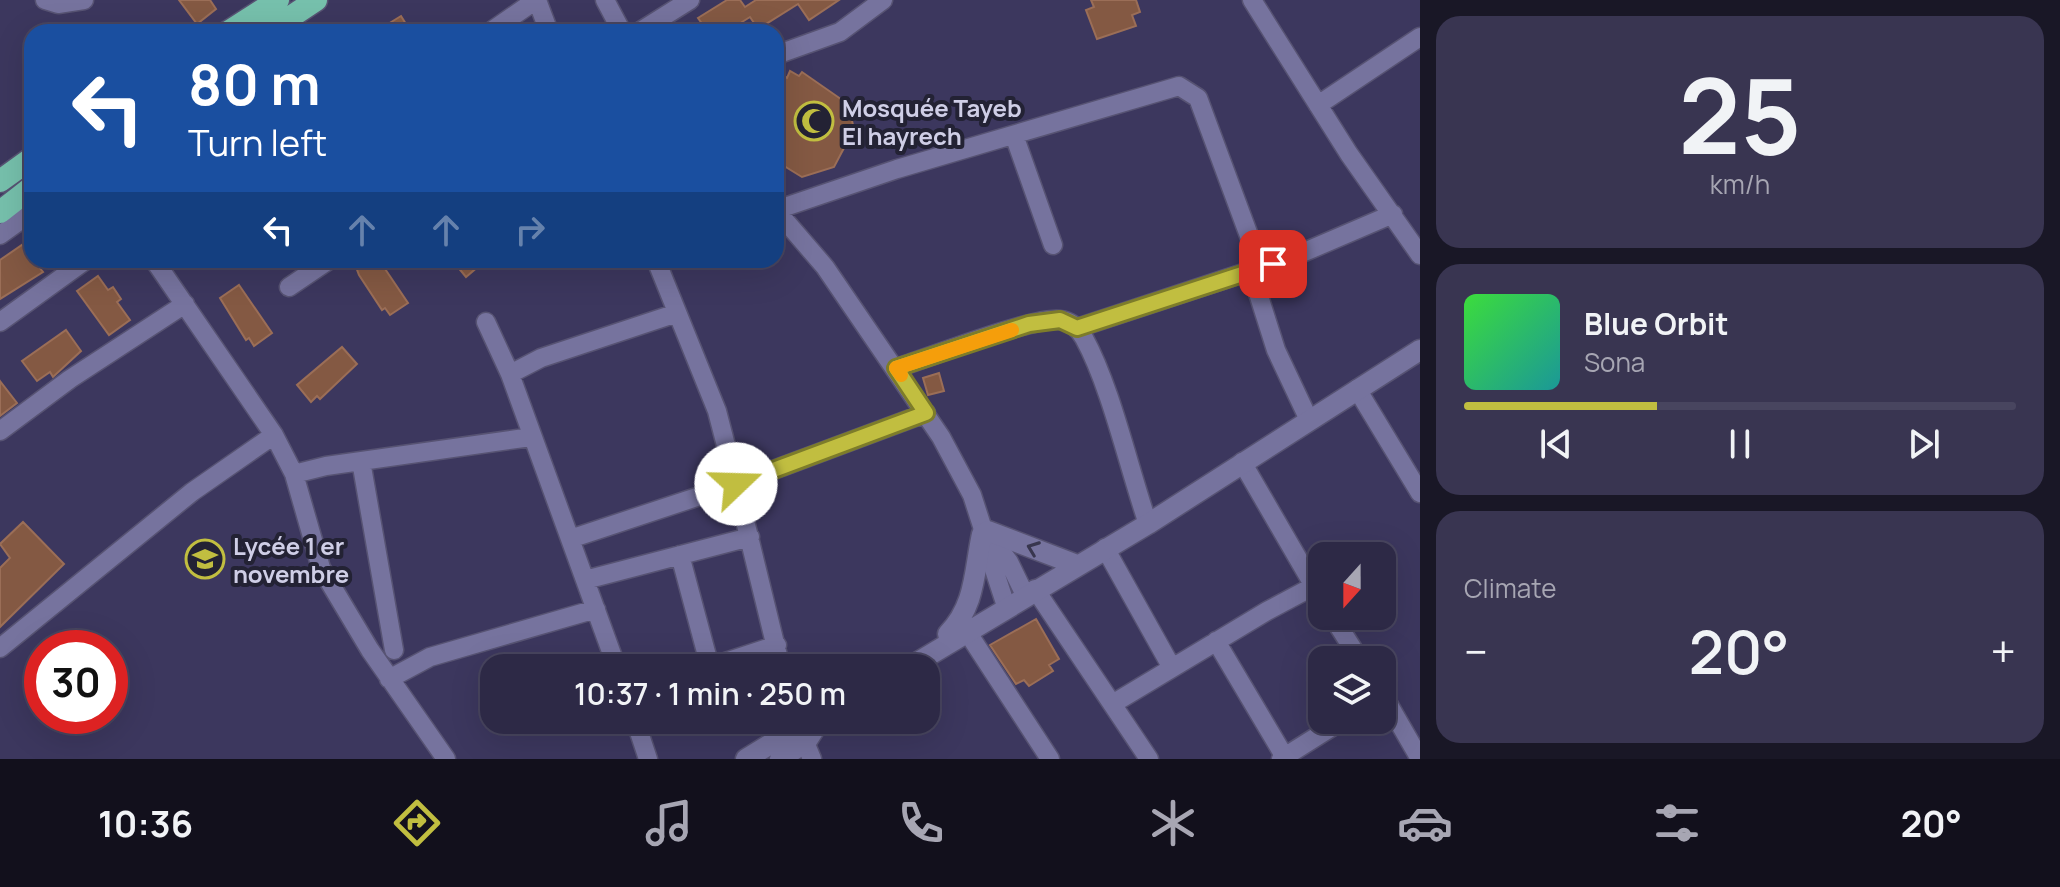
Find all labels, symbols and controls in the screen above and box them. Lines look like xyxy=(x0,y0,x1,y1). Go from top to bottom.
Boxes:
text: 25 xyxy=(1679,43,1801,185)
text: 80 m xyxy=(188,45,321,122)
icon: left xyxy=(56,56,160,160)
place label: Mosquée Tayeb El hayrech xyxy=(842,91,1022,152)
mosque icon: Mosquée Tayeb El hayrech xyxy=(793,100,835,142)
text: Turn left xyxy=(188,118,327,167)
text: km/h xyxy=(1710,166,1770,202)
icon: left xyxy=(256,208,300,252)
icon: ahead xyxy=(340,208,384,252)
icon: ahead xyxy=(424,208,468,252)
icon: right xyxy=(508,208,552,252)
pin xyxy=(1239,230,1307,298)
icon: arrive xyxy=(1251,242,1295,286)
text: Blue Orbit xyxy=(1584,303,1729,344)
text: Sona xyxy=(1584,344,1645,380)
icon: previous xyxy=(1534,422,1578,466)
icon: pause xyxy=(1718,422,1762,466)
icon: next xyxy=(1902,422,1946,466)
position arrow xyxy=(694,442,778,526)
place label: Lycée 1 er novembre xyxy=(233,529,349,590)
school or university icon: Lycée 1 er novembre xyxy=(184,538,226,580)
one-way arrow xyxy=(1027,541,1041,558)
north arrow xyxy=(1308,542,1396,630)
map controls xyxy=(1308,542,1396,734)
text: Climate xyxy=(1464,570,1556,606)
text: 20° xyxy=(1689,610,1790,692)
text: − xyxy=(1464,621,1488,681)
text: + xyxy=(1991,621,2016,681)
speed limit sign: 30 xyxy=(24,630,128,734)
button: layers xyxy=(1308,646,1396,734)
text: 10:37 · 1 min · 250 m xyxy=(574,673,846,714)
icon: directions xyxy=(389,795,445,851)
icon: music xyxy=(641,795,697,851)
icon: phone xyxy=(893,795,949,851)
icon: climate xyxy=(1145,795,1201,851)
icon: car xyxy=(1397,795,1453,851)
icon: filters xyxy=(1649,795,1705,851)
text: 10:36 xyxy=(98,799,193,848)
text: 20° xyxy=(1901,799,1962,848)

